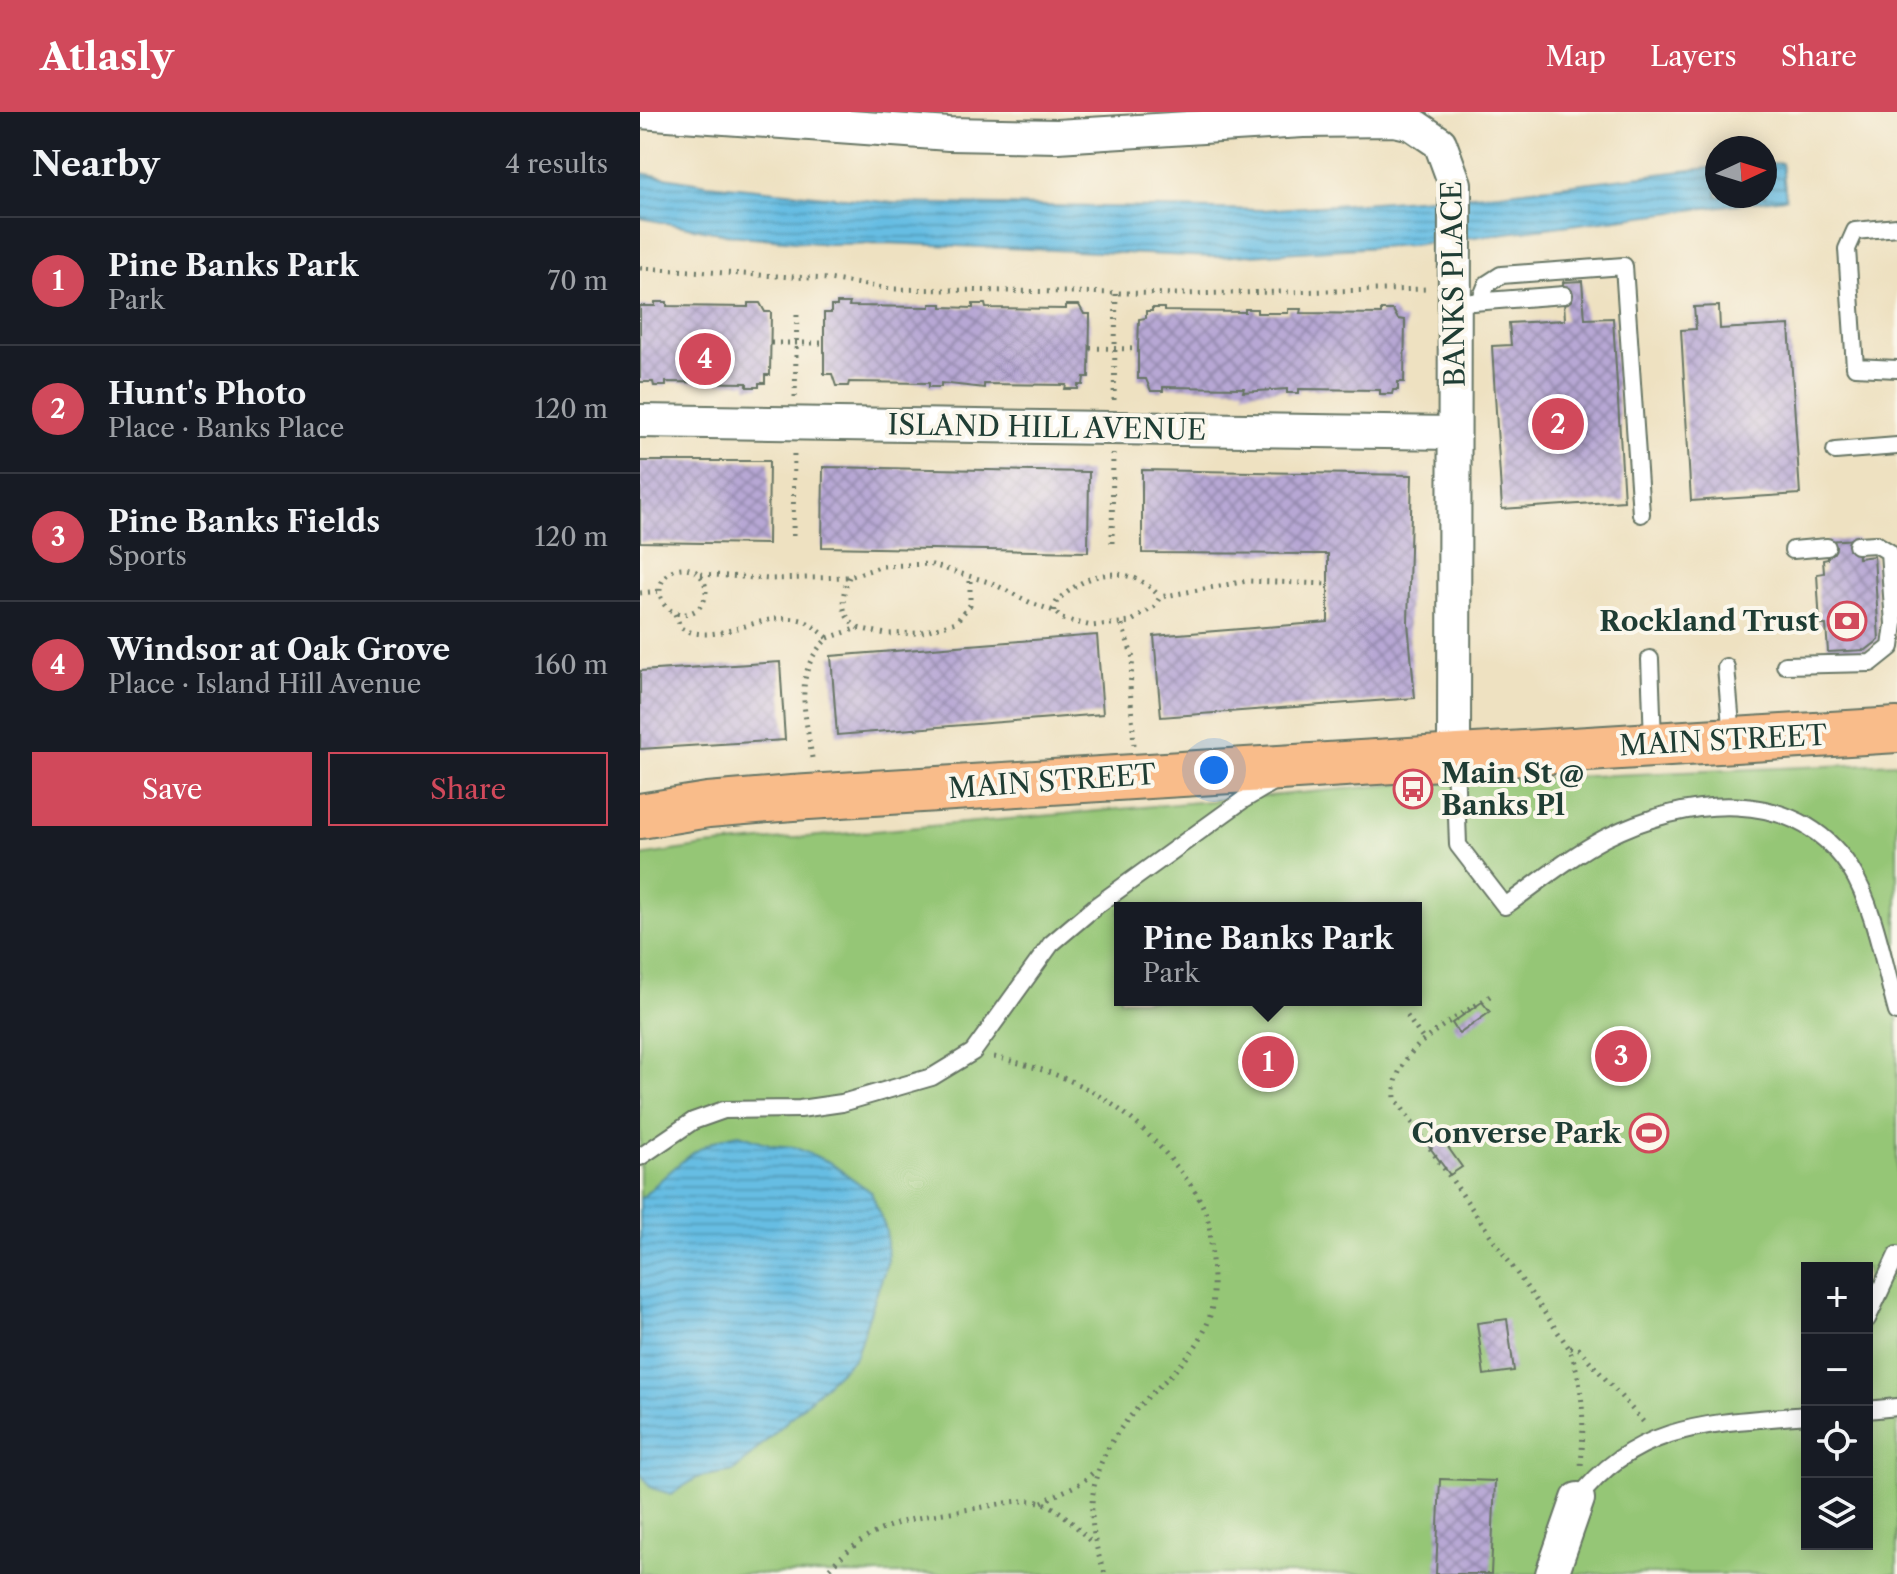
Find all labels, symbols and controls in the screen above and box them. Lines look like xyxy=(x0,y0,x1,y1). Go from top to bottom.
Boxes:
text: Atlasly xyxy=(40,33,174,80)
text: Map xyxy=(1546,39,1606,73)
text: Layers xyxy=(1650,39,1737,73)
text: Share xyxy=(1781,39,1857,73)
north arrow xyxy=(1705,136,1777,208)
text: Nearby xyxy=(32,143,160,185)
text: 4 results xyxy=(505,148,608,180)
street label: BANKS PLACE xyxy=(1434,181,1472,387)
text: Pine Banks Park xyxy=(108,247,358,284)
text: 1 xyxy=(52,265,64,297)
text: 70 m xyxy=(548,265,608,297)
text: Park xyxy=(108,284,165,316)
pin: 4 xyxy=(679,329,731,389)
text: Hunt's Photo xyxy=(108,375,306,412)
text: 2 xyxy=(50,393,66,425)
text: 120 m xyxy=(534,393,608,425)
pin: 2 xyxy=(1532,394,1584,454)
street label: ISLAND HILL AVENUE xyxy=(887,407,1207,447)
text: Place · Banks Place xyxy=(108,412,344,444)
text: Pine Banks Fields xyxy=(108,503,380,540)
text: 3 xyxy=(51,521,65,553)
text: 120 m xyxy=(534,521,608,553)
text: Sports xyxy=(108,540,187,572)
bank icon: Rockland Trust xyxy=(1826,600,1868,642)
place label: Rockland Trust xyxy=(1599,604,1820,638)
text: Windsor at Oak Grove xyxy=(108,631,450,668)
text: 4 xyxy=(50,649,66,681)
text: 160 m xyxy=(534,649,608,681)
text: Place · Island Hill Avenue xyxy=(108,668,421,700)
street label: MAIN STREET xyxy=(1618,718,1828,762)
your location xyxy=(1194,750,1234,790)
button: Save xyxy=(32,752,312,826)
button: Share xyxy=(328,752,608,826)
place label: Main St @ Banks Pl xyxy=(1441,756,1585,822)
street label: MAIN STREET xyxy=(947,757,1157,805)
bus stop icon: Main St @ Banks Pl xyxy=(1392,768,1434,810)
popup xyxy=(1114,902,1422,1006)
text: Pine Banks Park xyxy=(1143,920,1393,957)
text: Park xyxy=(1143,957,1199,989)
pin: 3 xyxy=(1595,1026,1647,1086)
pin: 1 xyxy=(1242,1032,1294,1092)
sports icon: Converse Park xyxy=(1628,1112,1670,1154)
place label: Converse Park xyxy=(1412,1116,1622,1150)
map controls xyxy=(1801,1262,1873,1550)
button: + xyxy=(1801,1262,1873,1334)
button: − xyxy=(1801,1334,1873,1406)
button: locate xyxy=(1801,1406,1873,1478)
button: layers xyxy=(1801,1478,1873,1550)

